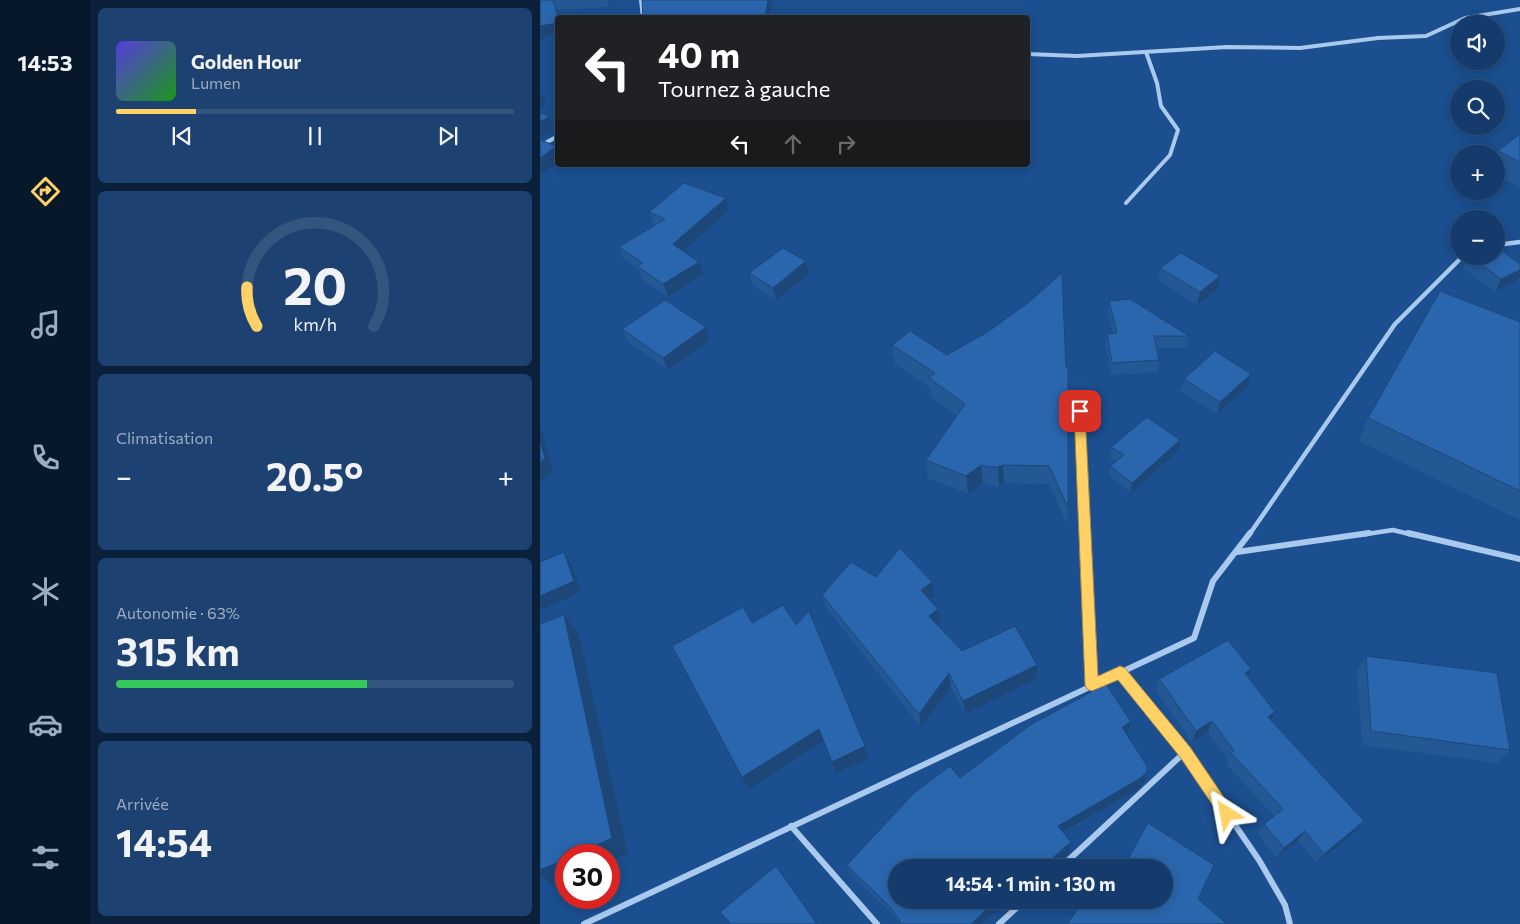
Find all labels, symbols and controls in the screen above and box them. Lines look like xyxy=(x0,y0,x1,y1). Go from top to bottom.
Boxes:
map controls xyxy=(1450,15,1505,265)
button: sound xyxy=(1450,15,1505,70)
text: 40 m xyxy=(658,32,740,75)
icon: left xyxy=(575,35,640,100)
text: 14:53 xyxy=(18,49,72,76)
text: Golden Hour xyxy=(191,50,301,73)
text: Lumen xyxy=(191,73,241,92)
text: Tournez à gauche xyxy=(658,75,830,102)
button: search xyxy=(1450,80,1505,135)
icon: previous xyxy=(168,122,196,150)
icon: pause xyxy=(301,122,329,150)
icon: next xyxy=(434,122,462,150)
icon: left xyxy=(726,130,754,158)
icon: ahead xyxy=(779,130,807,158)
icon: right xyxy=(832,130,860,158)
button: + xyxy=(1450,145,1505,200)
icon: directions xyxy=(28,174,63,209)
button: − xyxy=(1450,210,1505,265)
text: 20 xyxy=(283,252,347,316)
icon: music xyxy=(28,307,63,342)
text: km/h xyxy=(293,313,337,335)
pin xyxy=(1059,390,1101,432)
icon: arrive xyxy=(1066,397,1094,425)
text: Climatisation xyxy=(116,428,213,447)
icon: phone xyxy=(28,440,63,475)
text: 20.5° xyxy=(266,452,363,499)
text: − xyxy=(116,459,132,493)
text: + xyxy=(498,459,514,493)
icon: climate xyxy=(28,574,63,609)
text: Autonomie · 63% xyxy=(116,603,240,622)
text: 315 km xyxy=(116,627,240,674)
icon: car xyxy=(28,707,63,742)
position arrow xyxy=(1200,787,1252,839)
text: Arrivée xyxy=(116,794,169,813)
text: 14:54 xyxy=(116,818,212,865)
icon: filters xyxy=(28,840,63,875)
speed limit sign: 30 xyxy=(555,844,620,909)
text: 14:54 · 1 min · 130 m xyxy=(945,872,1116,895)

